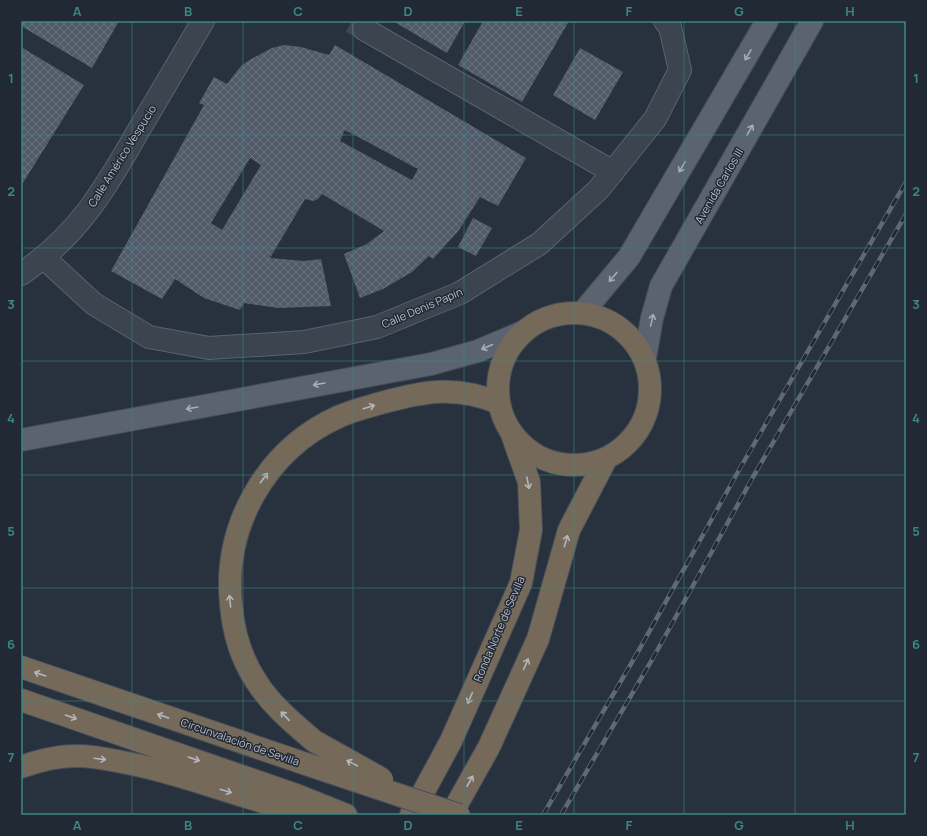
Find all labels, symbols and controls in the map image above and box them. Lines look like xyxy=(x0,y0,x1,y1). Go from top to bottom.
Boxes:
text: A xyxy=(73,2,82,20)
text: B xyxy=(184,2,192,20)
text: C xyxy=(293,2,303,20)
text: D xyxy=(403,2,413,20)
text: E xyxy=(515,2,523,20)
text: F xyxy=(626,2,633,20)
text: G xyxy=(734,2,744,20)
text: H xyxy=(845,2,855,20)
one-way arrow xyxy=(743,49,751,61)
text: 1 xyxy=(8,69,14,87)
text: 1 xyxy=(913,69,919,87)
street label: Calle Américo Vespucio xyxy=(84,101,159,210)
one-way arrow xyxy=(747,124,754,136)
street label: Avenida Carlos III xyxy=(691,145,746,226)
one-way arrow xyxy=(677,161,685,173)
text: 2 xyxy=(7,182,15,200)
text: 2 xyxy=(912,182,920,200)
one-way arrow xyxy=(608,271,617,282)
street label: Calle Denis Papin xyxy=(379,284,465,331)
text: 3 xyxy=(7,295,15,313)
text: 3 xyxy=(912,295,920,313)
one-way arrow xyxy=(649,313,657,326)
one-way arrow xyxy=(481,344,493,351)
one-way arrow xyxy=(313,381,326,389)
one-way arrow xyxy=(362,403,375,410)
one-way arrow xyxy=(185,404,198,412)
text: 4 xyxy=(7,409,15,427)
text: 4 xyxy=(912,409,920,427)
one-way arrow xyxy=(259,473,268,484)
one-way arrow xyxy=(525,476,533,489)
text: 5 xyxy=(7,522,15,540)
text: 5 xyxy=(912,522,920,540)
one-way arrow xyxy=(563,534,570,547)
street label: Ronda Norte de Sevilla xyxy=(470,574,528,684)
one-way arrow xyxy=(227,595,234,608)
text: 6 xyxy=(7,635,15,653)
text: 6 xyxy=(912,635,920,653)
one-way arrow xyxy=(523,658,530,670)
one-way arrow xyxy=(34,670,47,677)
one-way arrow xyxy=(466,692,473,704)
one-way arrow xyxy=(158,711,170,719)
one-way arrow xyxy=(280,711,290,721)
one-way arrow xyxy=(64,714,77,721)
street label: Circunvalación de Sevilla xyxy=(179,714,302,769)
text: 7 xyxy=(8,748,15,766)
text: 7 xyxy=(913,748,920,766)
one-way arrow xyxy=(93,755,106,763)
one-way arrow xyxy=(188,756,200,764)
one-way arrow xyxy=(347,759,359,766)
one-way arrow xyxy=(466,775,474,787)
one-way arrow xyxy=(219,788,232,795)
text: A xyxy=(73,816,82,834)
text: B xyxy=(184,816,192,834)
text: C xyxy=(293,816,303,834)
text: D xyxy=(403,816,413,834)
text: E xyxy=(515,816,523,834)
text: F xyxy=(626,816,633,834)
text: G xyxy=(734,816,744,834)
text: H xyxy=(845,816,855,834)

